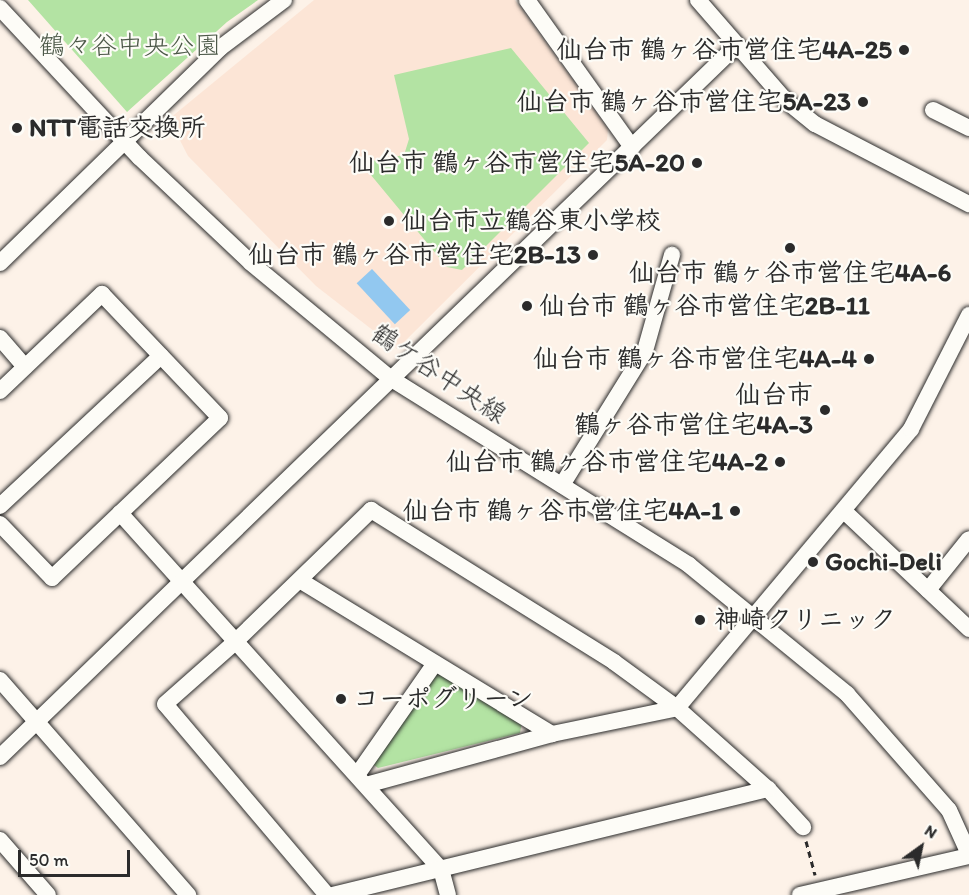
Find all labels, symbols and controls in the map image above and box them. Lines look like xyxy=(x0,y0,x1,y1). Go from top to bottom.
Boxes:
park label: 鶴々谷中央公園 xyxy=(39,30,221,62)
place label: 仙台市 鶴ヶ谷市営住宅4A-25 xyxy=(556,34,892,66)
marker: 仙台市 鶴ヶ谷市営住宅4A-25 xyxy=(897,43,911,57)
place label: 仙台市 鶴ヶ谷市営住宅5A-23 xyxy=(517,86,851,118)
marker: 仙台市 鶴ヶ谷市営住宅5A-23 xyxy=(856,95,870,109)
place label: NTT電話交換所 xyxy=(29,112,206,144)
marker: NTT電話交換所 xyxy=(10,121,24,135)
place label: 仙台市 鶴ヶ谷市営住宅5A-20 xyxy=(349,147,685,179)
marker: 仙台市 鶴ヶ谷市営住宅5A-20 xyxy=(690,156,704,170)
place label: 仙台市立鶴谷東小学校 xyxy=(401,205,661,237)
marker: 仙台市立鶴谷東小学校 xyxy=(382,214,396,228)
place label: 仙台市 鶴ヶ谷市営住宅2B-13 xyxy=(248,239,581,271)
marker: 仙台市 鶴ヶ谷市営住宅4A-6 xyxy=(783,241,797,255)
marker: 仙台市 鶴ヶ谷市営住宅2B-13 xyxy=(586,248,600,262)
place label: 仙台市 鶴ヶ谷市営住宅4A-6 xyxy=(629,257,951,289)
place label: 仙台市 鶴ヶ谷市営住宅2B-11 xyxy=(539,290,870,322)
marker: 仙台市 鶴ヶ谷市営住宅2B-11 xyxy=(520,299,534,313)
street label: 鶴ケ谷中央線 xyxy=(366,317,512,431)
place label: 仙台市 鶴ヶ谷市営住宅4A-4 xyxy=(533,343,857,375)
marker: 仙台市 鶴ヶ谷市営住宅4A-4 xyxy=(862,352,876,366)
place label: 仙台市 鶴ヶ谷市営住宅4A-3 xyxy=(574,379,813,440)
marker: 仙台市 鶴ヶ谷市営住宅4A-3 xyxy=(818,403,832,417)
place label: 仙台市 鶴ヶ谷市営住宅4A-2 xyxy=(446,446,768,478)
marker: 仙台市 鶴ヶ谷市営住宅4A-2 xyxy=(773,455,787,469)
place label: 仙台市 鶴ヶ谷市営住宅4A-1 xyxy=(402,495,723,527)
marker: 仙台市 鶴ヶ谷市営住宅4A-1 xyxy=(728,504,742,518)
place label: Gochi-Deli xyxy=(825,546,942,578)
marker: Gochi-Deli xyxy=(806,555,820,569)
place label: 神崎クリニック xyxy=(714,604,896,636)
marker: 神崎クリニック xyxy=(691,611,709,629)
place label: コーポグリーン xyxy=(353,683,535,715)
marker: コーポグリーン xyxy=(334,692,348,706)
north arrow xyxy=(891,817,951,877)
text: N xyxy=(921,821,941,842)
scale bar xyxy=(21,838,134,876)
text: 50 m xyxy=(29,849,69,871)

